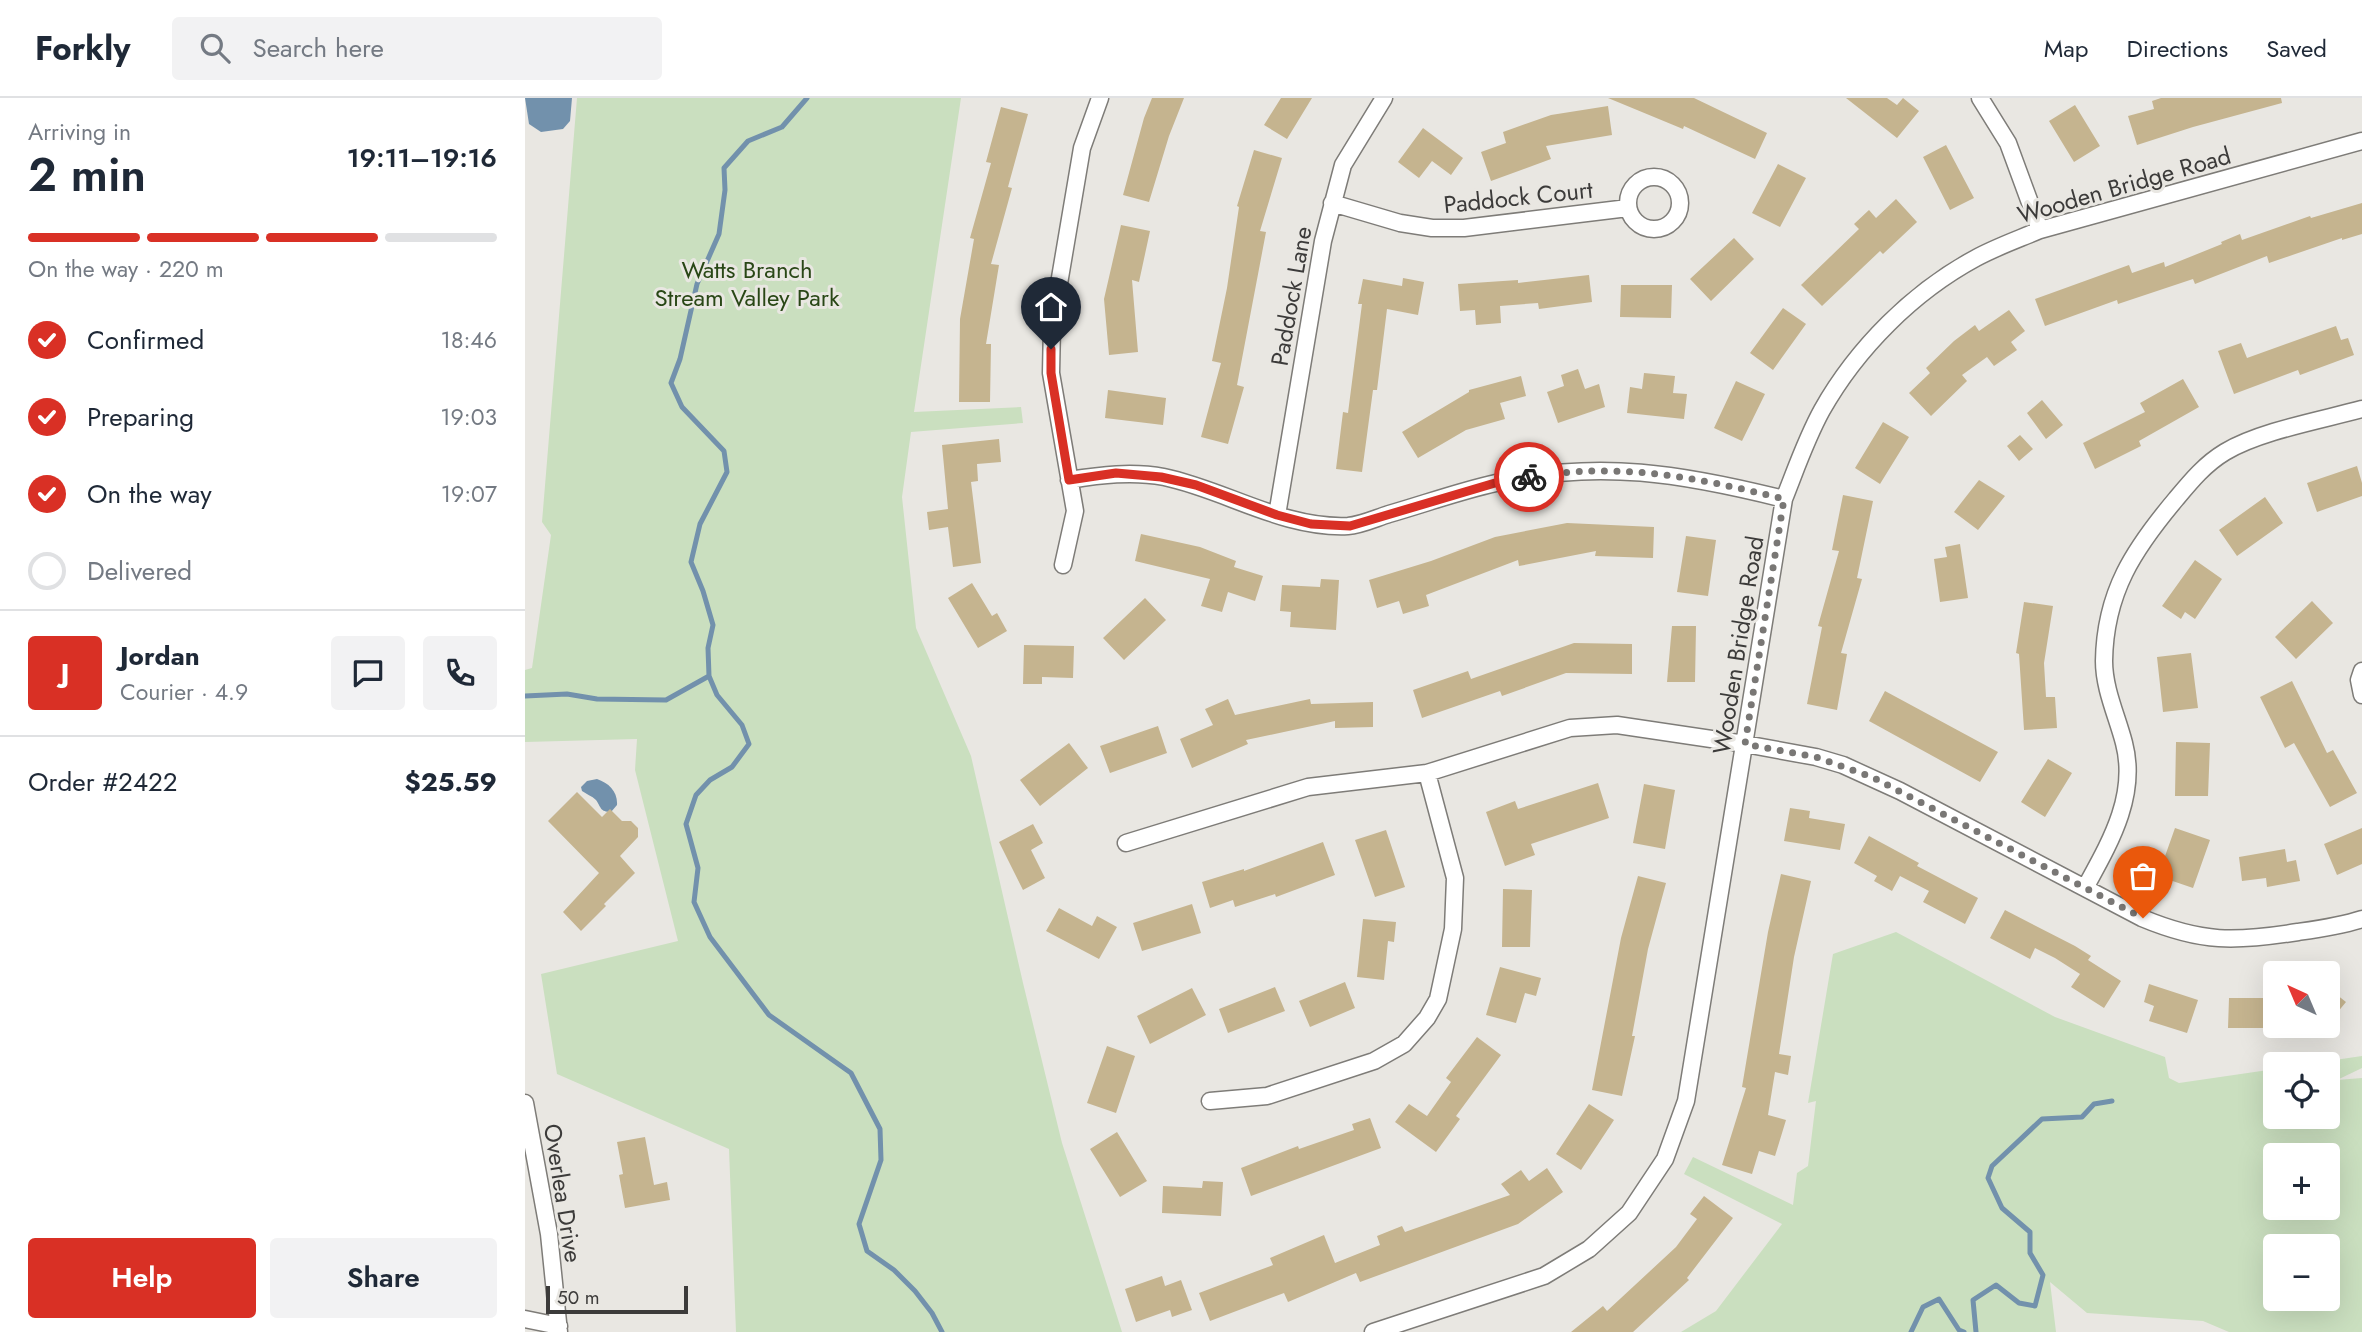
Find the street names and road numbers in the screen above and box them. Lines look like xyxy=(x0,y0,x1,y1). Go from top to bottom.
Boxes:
street label: Wooden Bridge Road xyxy=(2013,138,2235,232)
street label: Paddock Court xyxy=(1442,172,1595,222)
street label: Paddock Lane xyxy=(1262,224,1320,368)
street label: Wooden Bridge Road xyxy=(1703,533,1773,757)
street label: Overlea Drive xyxy=(535,1121,591,1265)

